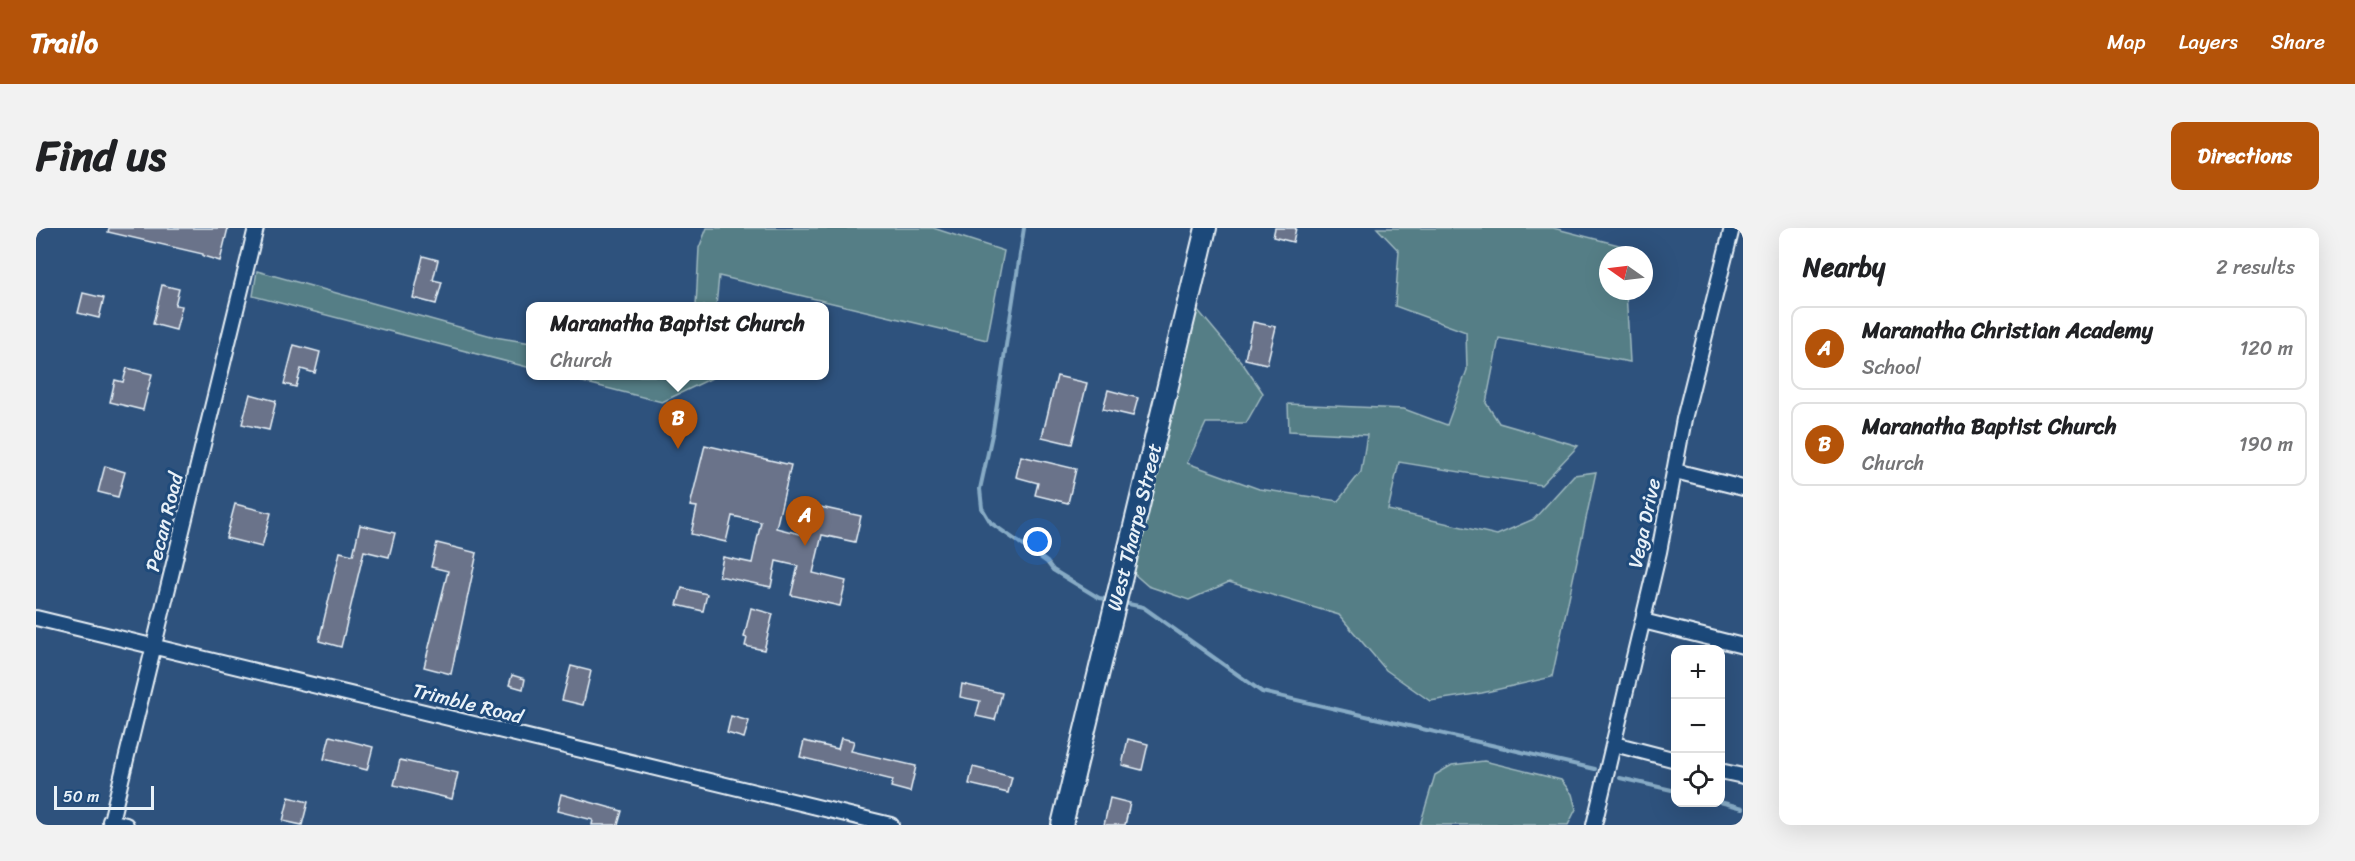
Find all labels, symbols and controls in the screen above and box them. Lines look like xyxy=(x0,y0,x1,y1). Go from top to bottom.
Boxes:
text: Trailo xyxy=(30,18,98,67)
text: Map xyxy=(2107,23,2146,61)
text: Layers xyxy=(2179,23,2238,61)
text: Share xyxy=(2271,23,2325,61)
text: Find us xyxy=(36,119,166,193)
button: Directions xyxy=(2171,122,2319,190)
text: Nearby xyxy=(1803,244,1885,290)
north arrow xyxy=(1599,246,1653,300)
text: 2 results xyxy=(2216,250,2295,285)
popup xyxy=(526,302,829,380)
text: Maranatha Baptist Church xyxy=(550,304,805,343)
text: Maranatha Christian Academy xyxy=(1862,311,2153,350)
text: A xyxy=(1818,331,1831,366)
text: 120 m xyxy=(2240,331,2293,366)
text: Church xyxy=(550,343,613,378)
text: School xyxy=(1862,350,1921,385)
pin: B xyxy=(658,400,698,449)
text: Maranatha Baptist Church xyxy=(1862,407,2117,446)
text: B xyxy=(1818,427,1831,462)
text: 190 m xyxy=(2239,427,2293,462)
street label: West Tharpe Street xyxy=(1097,439,1172,615)
text: Church xyxy=(1862,446,1924,481)
street label: Pecan Road xyxy=(135,467,194,575)
street label: Vega Drive xyxy=(1618,475,1671,571)
pin: A xyxy=(786,496,824,546)
your location xyxy=(1023,527,1052,556)
map controls xyxy=(1671,645,1725,807)
button: + xyxy=(1671,645,1725,699)
street label: Trimble Road xyxy=(409,673,528,734)
button: − xyxy=(1671,699,1725,753)
button: locate xyxy=(1671,753,1725,807)
text: 50 m xyxy=(63,782,99,811)
scale bar xyxy=(54,783,154,810)

